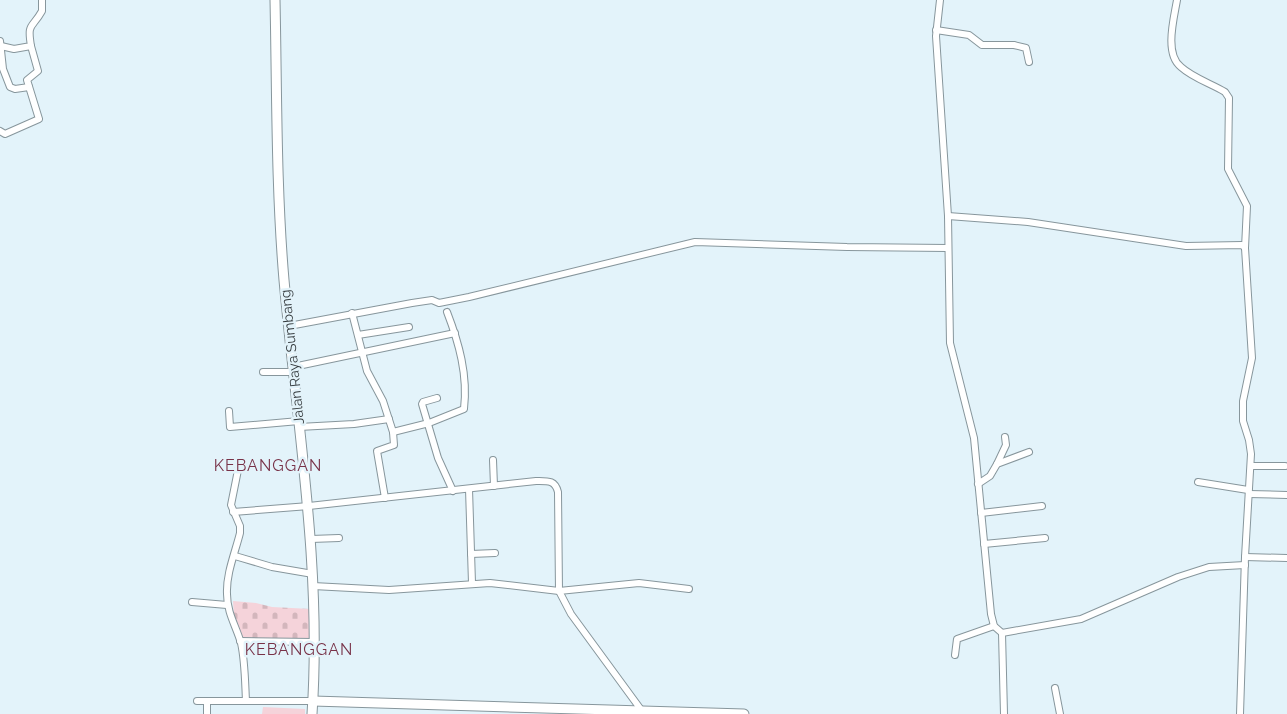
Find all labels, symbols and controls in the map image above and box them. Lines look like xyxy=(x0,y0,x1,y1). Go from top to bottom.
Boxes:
street label: Jalan Raya Sumbang xyxy=(277,289,307,425)
district label: KEBANGGAN xyxy=(214,456,322,475)
district label: KEBANGGAN xyxy=(245,640,353,659)

